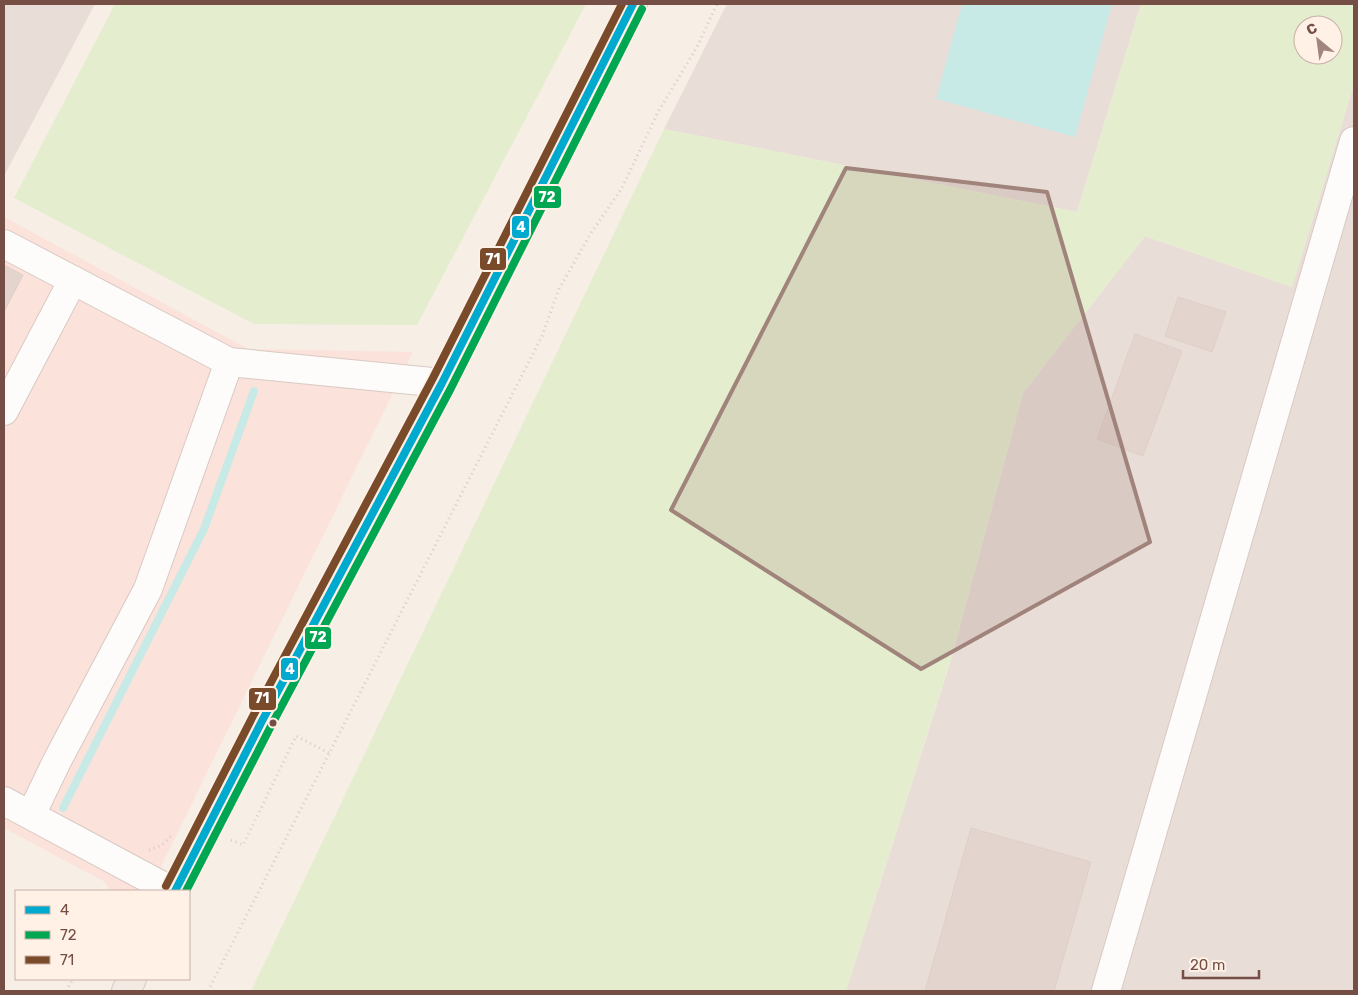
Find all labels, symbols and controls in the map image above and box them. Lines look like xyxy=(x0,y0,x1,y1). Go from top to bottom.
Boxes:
north arrow xyxy=(1293,15,1343,65)
text: С xyxy=(1304,19,1321,39)
line badge: 72 xyxy=(533,185,562,209)
text: 72 xyxy=(538,189,556,206)
line badge: 4 xyxy=(511,215,530,239)
text: 4 xyxy=(516,219,526,236)
line badge: 71 xyxy=(479,247,507,271)
text: 71 xyxy=(486,251,501,268)
line badge: 72 xyxy=(304,626,332,650)
text: 72 xyxy=(309,629,327,646)
line badge: 4 xyxy=(280,657,299,681)
text: 4 xyxy=(285,661,295,678)
line badge: 71 xyxy=(248,687,277,711)
text: 71 xyxy=(255,690,270,707)
unlabelled marker xyxy=(268,718,278,728)
legend xyxy=(15,890,190,980)
text: 4 xyxy=(60,901,69,919)
text: 72 xyxy=(60,926,77,944)
scale bar xyxy=(1183,948,1259,980)
text: 71 xyxy=(60,951,74,969)
text: 20 m xyxy=(1190,956,1225,974)

